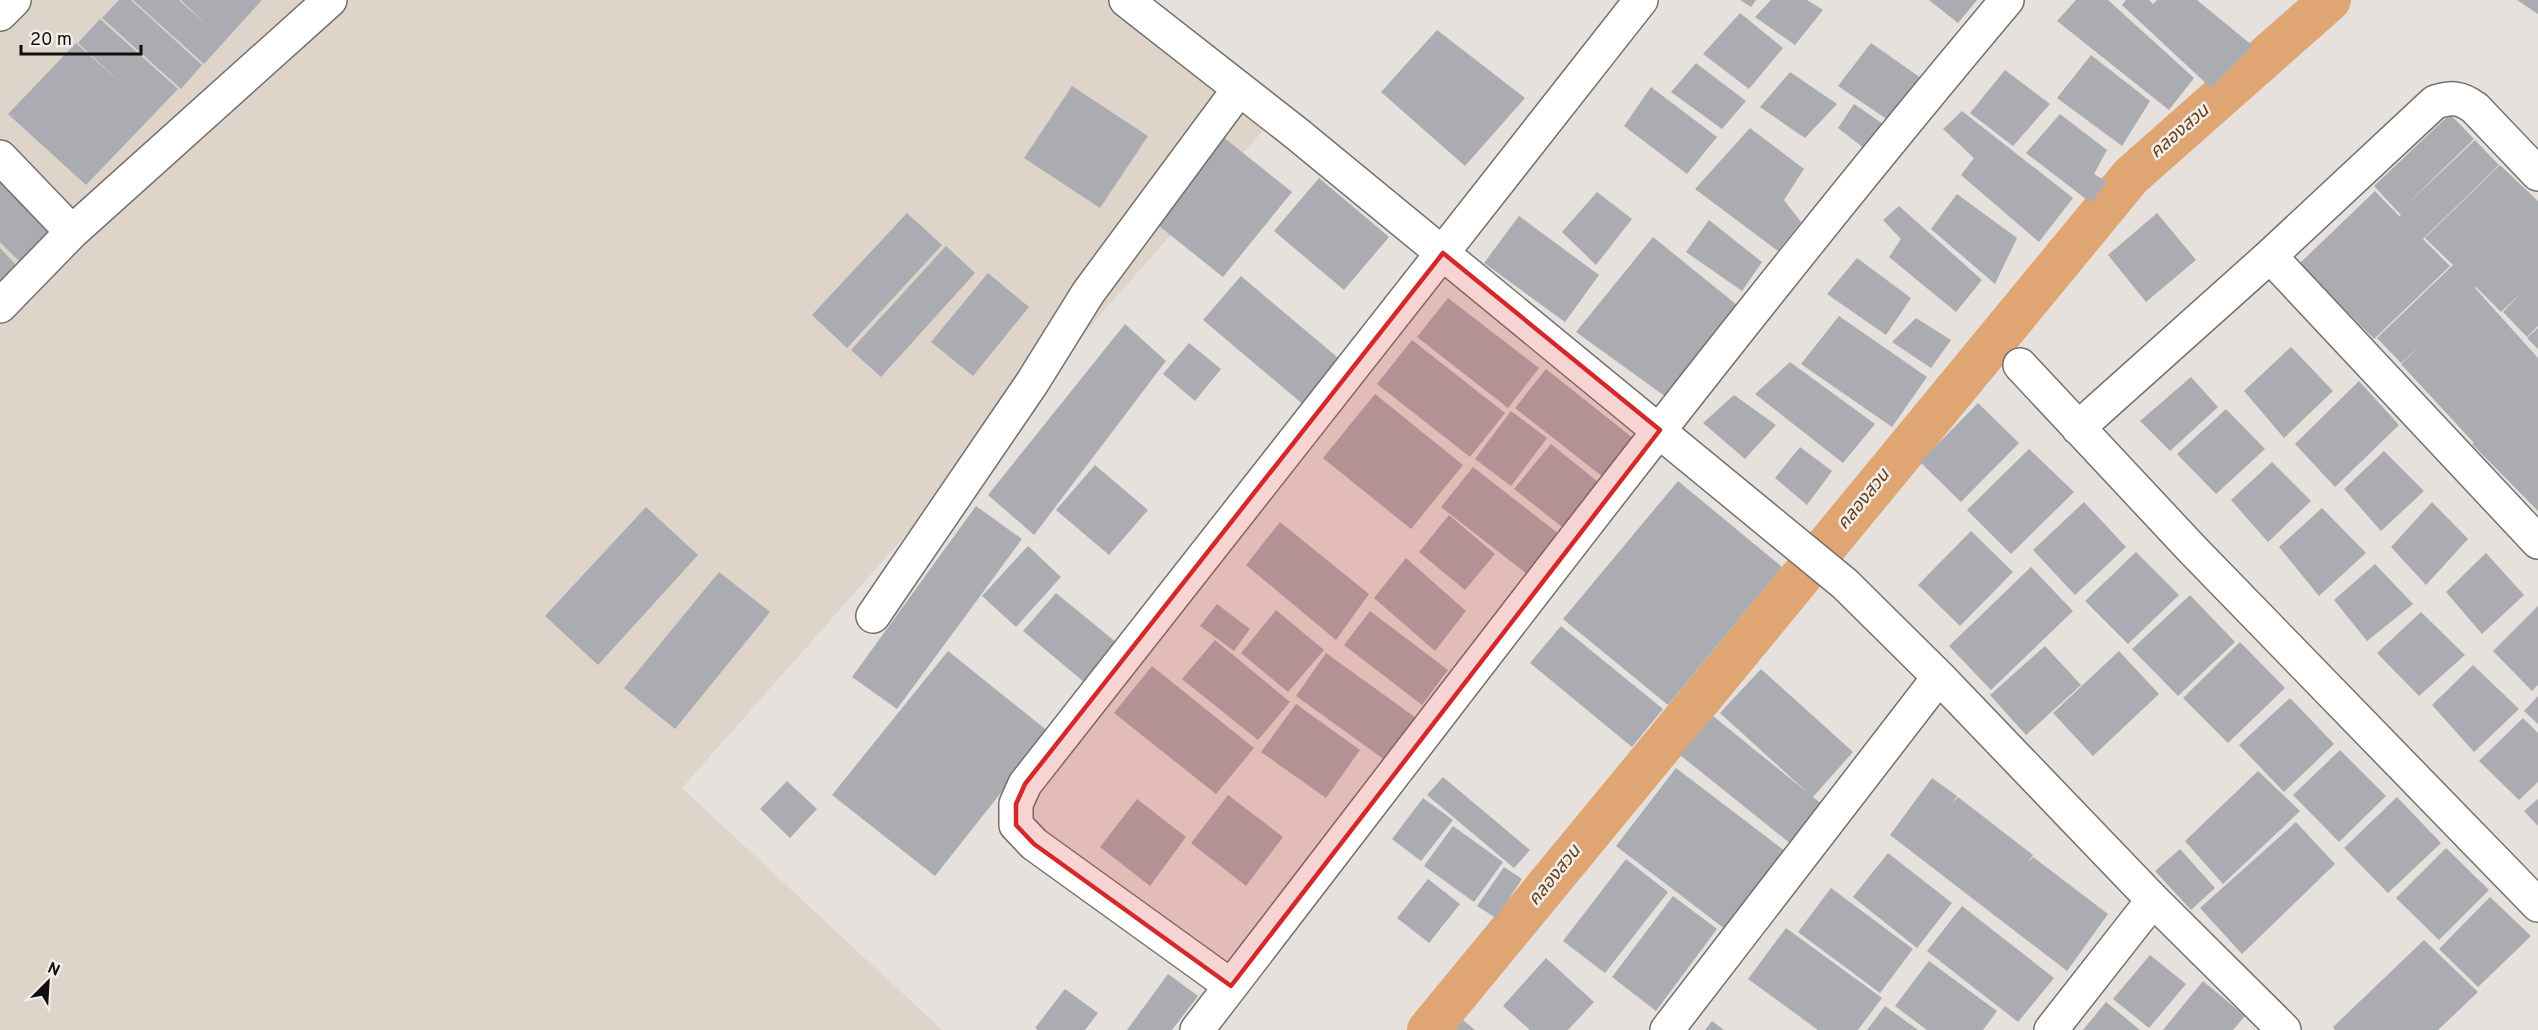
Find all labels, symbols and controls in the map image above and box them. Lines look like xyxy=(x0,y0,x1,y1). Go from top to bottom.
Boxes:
scale bar xyxy=(21,18,141,56)
text: 20 m xyxy=(30,29,72,52)
water label: คลองสวน xyxy=(2145,99,2215,164)
water label: คลองสวน xyxy=(1833,464,1896,535)
water label: คลองสวน xyxy=(1524,840,1587,911)
north arrow xyxy=(18,952,78,1012)
text: N xyxy=(44,959,63,982)

